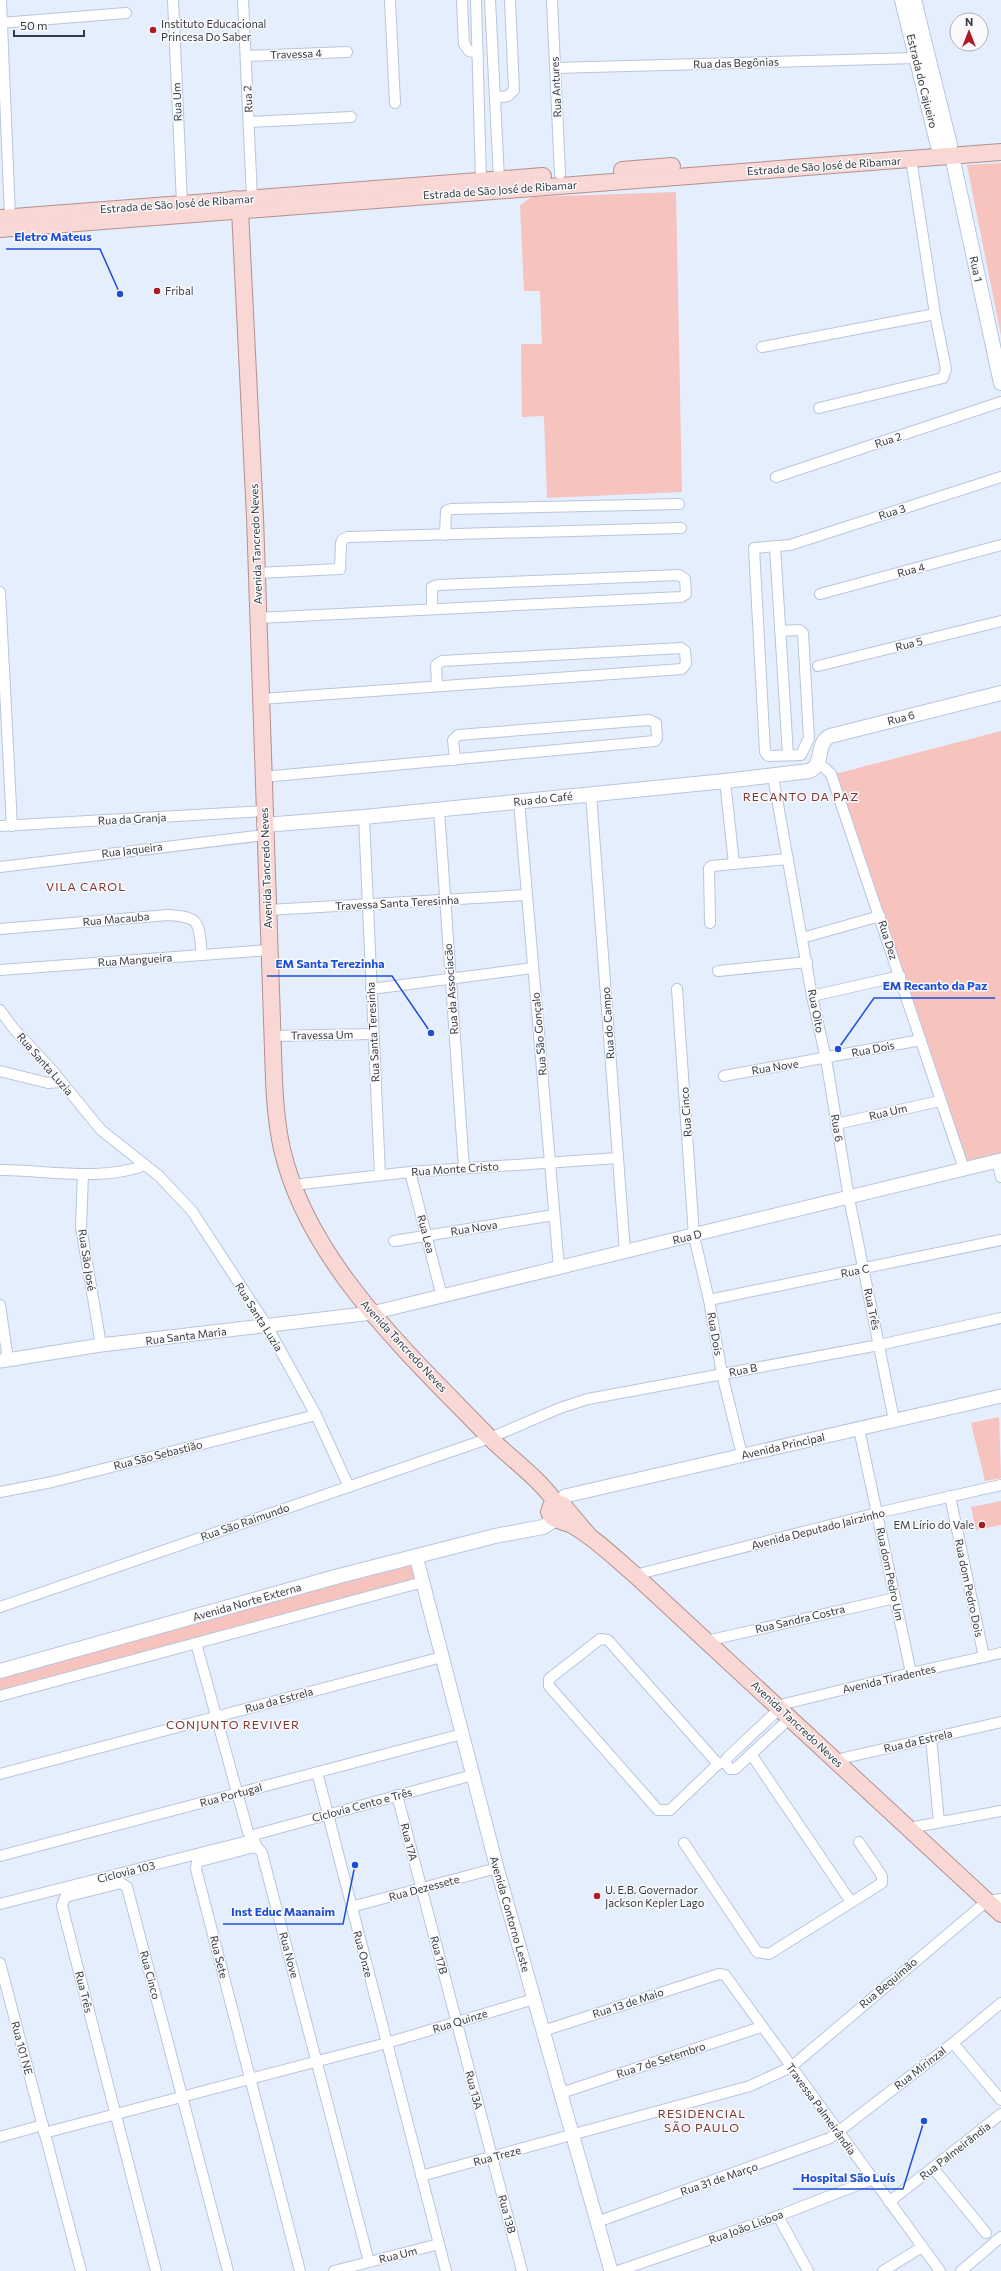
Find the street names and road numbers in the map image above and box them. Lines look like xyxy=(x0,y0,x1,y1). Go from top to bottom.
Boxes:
street label: Estrada do Cajueiro xyxy=(904,32,941,130)
street label: Travessa 4 xyxy=(270,46,322,61)
street label: Rua das Begônias xyxy=(693,55,779,70)
street label: Rua Antures xyxy=(547,56,564,118)
street label: Rua Um xyxy=(169,82,184,122)
street label: Rua 2 xyxy=(240,85,255,113)
street label: Estrada de São José de Ribamar xyxy=(747,154,902,178)
street label: Estrada de São José de Ribamar xyxy=(423,178,578,202)
street label: Estrada de São José de Ribamar xyxy=(100,192,255,216)
street label: Rua 1 xyxy=(967,255,986,283)
street label: Rua 2 xyxy=(873,429,903,450)
street label: Avenida Tancredo Neves xyxy=(247,484,264,605)
street label: Rua 3 xyxy=(877,501,907,522)
street label: Rua 4 xyxy=(896,560,926,579)
street label: Rua 5 xyxy=(894,634,924,653)
street label: Rua 6 xyxy=(886,708,916,727)
street label: Rua do Café xyxy=(513,789,573,808)
street label: Avenida Tancredo Neves xyxy=(257,808,274,929)
street label: Rua da Granja xyxy=(97,810,167,827)
street label: Rua Jaqueira xyxy=(101,839,163,861)
street label: Travessa Santa Teresinha xyxy=(335,893,459,912)
street label: Rua Macauba xyxy=(82,909,150,928)
street label: Rua Dez xyxy=(876,918,901,962)
street label: Rua da Associacão xyxy=(441,943,460,1035)
street label: Rua Mangueira xyxy=(97,950,173,969)
street label: Rua Santa Teresinha xyxy=(363,982,382,1083)
street label: Rua do Campo xyxy=(598,986,617,1060)
street label: Rua Oito xyxy=(806,988,827,1034)
street label: Rua São Gonçalo xyxy=(528,991,549,1076)
street label: Travessa Um xyxy=(290,1027,353,1042)
street label: Rua Santa Luzia xyxy=(15,1030,76,1098)
street label: Rua Dois xyxy=(850,1038,896,1059)
street label: Rua Nove xyxy=(751,1056,799,1077)
street label: Rua Cinco xyxy=(677,1086,694,1137)
street label: Rua Um xyxy=(867,1101,908,1122)
street label: Rua 6 xyxy=(829,1113,846,1143)
street label: Rua Monte Cristo xyxy=(411,1159,500,1178)
street label: Rua Lea xyxy=(415,1213,438,1254)
street label: Rua Nova xyxy=(450,1217,498,1238)
street label: Rua D xyxy=(671,1227,703,1246)
street label: Rua São José xyxy=(75,1228,99,1292)
street label: Rua C xyxy=(839,1261,870,1280)
street label: Rua Santa Luzia xyxy=(233,1280,286,1354)
street label: Rua Três xyxy=(862,1287,883,1331)
street label: Avenida Tancredo Neves xyxy=(358,1297,450,1394)
street label: Rua Dois xyxy=(705,1311,726,1357)
street label: Rua Santa Maria xyxy=(145,1324,227,1347)
street label: Rua B xyxy=(728,1360,758,1379)
street label: Avenida Principal xyxy=(740,1430,826,1461)
street label: Rua São Sebastião xyxy=(112,1437,204,1472)
street label: Rua São Raimundo xyxy=(199,1500,291,1543)
street label: Avenida Deputado Jairzinho xyxy=(750,1506,887,1552)
street label: Rua dom Pedro Um xyxy=(874,1526,907,1622)
street label: Rua dom Pedro Dois xyxy=(953,1538,986,1638)
street label: Avenida Norte Externa xyxy=(191,1580,303,1623)
street label: Rua Sandra Costra xyxy=(754,1602,846,1635)
street label: Avenida Tiradentes xyxy=(841,1661,937,1696)
street label: Avenida Tancredo Neves xyxy=(749,1678,846,1770)
street label: Rua da Estrela xyxy=(243,1684,314,1715)
street label: Rua da Estrela xyxy=(882,1726,953,1755)
street label: Rua Portugal xyxy=(198,1780,264,1809)
street label: Ciclovia Cento e Três xyxy=(310,1785,413,1824)
street label: Rua 17A xyxy=(399,1822,421,1863)
street label: Avenida Contorno Leste xyxy=(488,1854,533,1973)
street label: Ciclovia 103 xyxy=(95,1858,156,1885)
street label: Rua Dezessete xyxy=(387,1872,461,1903)
street label: Rua Onze xyxy=(351,1929,376,1979)
street label: Rua Nove xyxy=(277,1930,302,1980)
street label: Rua Sete xyxy=(208,1934,231,1980)
street label: Rua 17B xyxy=(428,1934,451,1975)
street label: Rua Cinco xyxy=(138,1949,163,2001)
street label: Rua Bequimão xyxy=(856,1954,920,2011)
street label: Rua Três xyxy=(73,1970,96,2014)
street label: Rua 13 de Maio xyxy=(591,1985,666,2020)
street label: Rua Quinze xyxy=(431,2006,489,2035)
street label: Rua 101 NE xyxy=(9,2020,36,2076)
street label: Rua 7 de Setembro xyxy=(615,2039,707,2080)
street label: Rua Mirinzal xyxy=(891,2043,948,2092)
street label: Travessa Palmeirândia xyxy=(784,2060,859,2157)
street label: Rua 13A xyxy=(463,2069,486,2111)
street label: Rua Palmeirãndia xyxy=(917,2119,993,2182)
street label: Rua Treze xyxy=(472,2143,522,2168)
street label: Rua 31 de Março xyxy=(678,2159,760,2198)
street label: Rua 13B xyxy=(496,2193,519,2235)
street label: Rua João Lisboa xyxy=(707,2207,785,2247)
street label: Rua Um xyxy=(377,2243,418,2266)

